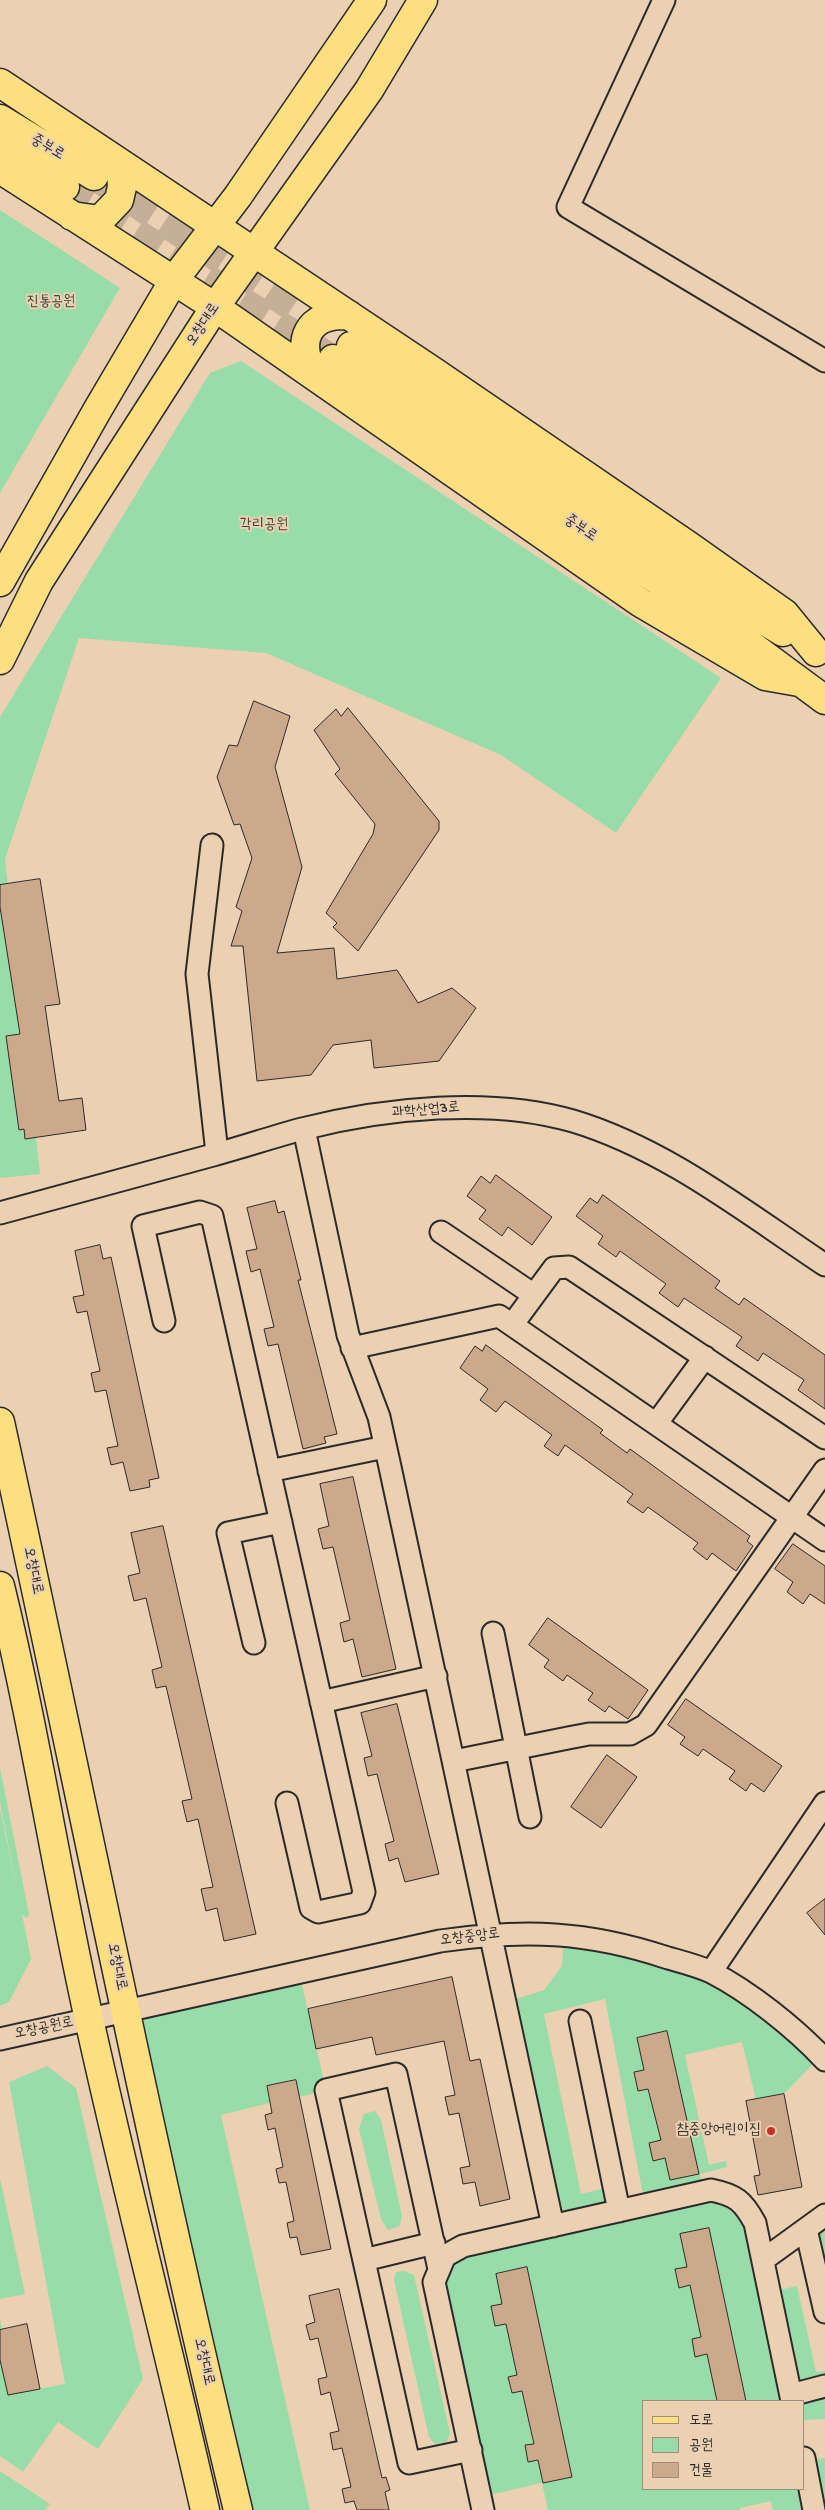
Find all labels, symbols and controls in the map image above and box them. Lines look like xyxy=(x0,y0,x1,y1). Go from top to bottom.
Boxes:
street label: 중부로 xyxy=(27,131,67,165)
park label: 진통공원 xyxy=(27,294,75,312)
street label: 오창대로 xyxy=(183,300,225,350)
street label: 중부로 xyxy=(560,511,600,547)
park label: 각리공원 xyxy=(240,517,288,535)
street label: 과학산업3로 xyxy=(391,1099,461,1123)
street label: 오창대로 xyxy=(18,1546,46,1596)
street label: 오창중앙로 xyxy=(439,1925,501,1951)
street label: 오창대로 xyxy=(102,1942,130,1992)
street label: 오창공원로 xyxy=(13,2014,75,2044)
place label: 참중앙어린이집 xyxy=(677,2122,761,2140)
marker: 참중앙어린이집 xyxy=(765,2125,777,2137)
street label: 오창대로 xyxy=(189,2336,217,2388)
legend xyxy=(642,2400,805,2490)
text: 도로 xyxy=(689,2412,713,2430)
text: 공원 xyxy=(689,2437,713,2455)
text: 건물 xyxy=(689,2462,713,2480)

